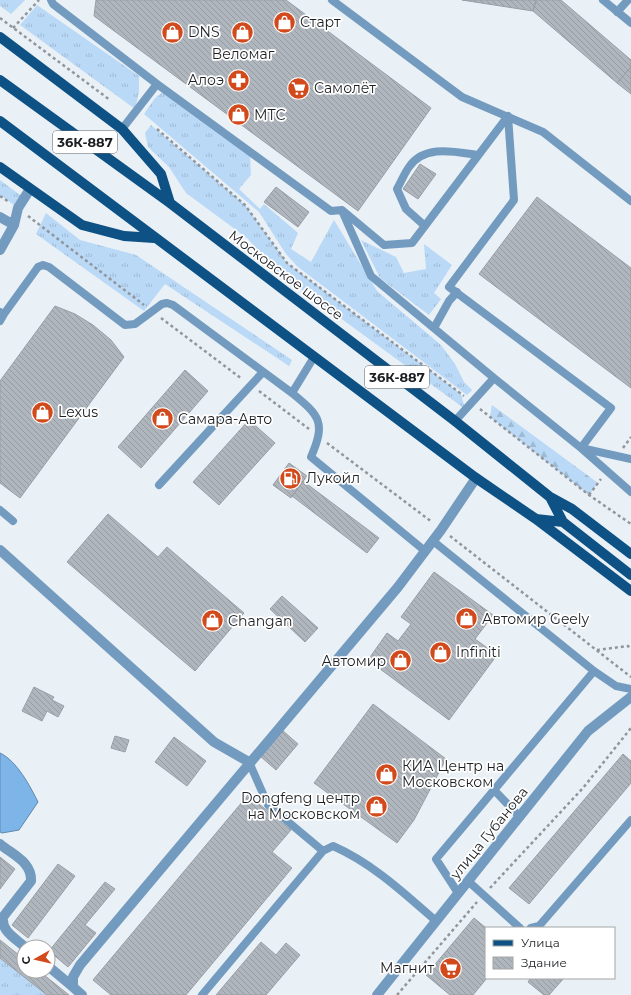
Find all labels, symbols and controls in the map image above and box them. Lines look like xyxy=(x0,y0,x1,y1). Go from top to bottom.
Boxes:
shop icon: Старт xyxy=(272,9,298,35)
place label: Старт xyxy=(300,13,341,31)
shop icon: DNS xyxy=(160,19,186,45)
shop icon: Веломаг xyxy=(230,19,256,45)
place label: DNS xyxy=(188,23,220,41)
place label: Веломаг xyxy=(212,45,275,63)
pharmacy icon: Алоэ xyxy=(226,67,252,93)
place label: Алоэ xyxy=(188,71,224,89)
supermarket icon: Самолёт xyxy=(285,75,311,101)
place label: Самолёт xyxy=(314,79,376,97)
shop icon: МТС xyxy=(226,102,252,128)
place label: МТС xyxy=(254,106,286,124)
road number: 36К-887 xyxy=(53,131,117,153)
street label: Московское шоссе xyxy=(225,226,347,324)
road number: 36К-887 xyxy=(365,366,429,388)
shop icon: Lexus xyxy=(29,399,55,425)
place label: Lexus xyxy=(58,403,98,421)
shop icon: Самара-Авто xyxy=(150,406,176,432)
place label: Самара-Авто xyxy=(178,410,272,428)
fuel station icon: Лукойл xyxy=(278,465,304,491)
place label: Лукойл xyxy=(306,469,360,487)
shop icon: Автомир Geely xyxy=(453,606,479,632)
shop icon: Changan xyxy=(199,608,225,634)
place label: Автомир Geely xyxy=(482,610,590,628)
place label: Changan xyxy=(228,612,292,630)
shop icon: Infiniti xyxy=(427,639,453,665)
place label: Infiniti xyxy=(456,643,501,661)
shop icon: Автомир xyxy=(388,648,414,674)
place label: Автомир xyxy=(322,652,386,670)
place label: КИА Центр на Московском xyxy=(402,757,504,791)
shop icon: КИА Центр на Московском xyxy=(374,761,400,787)
street label: улица Губанова xyxy=(446,783,532,884)
place label: Dongfeng центр на Московском xyxy=(241,789,360,823)
shop icon: Dongfeng центр на Московском xyxy=(363,793,389,819)
legend xyxy=(485,927,615,979)
text: Улица xyxy=(521,935,560,950)
north arrow xyxy=(16,939,56,979)
text: С xyxy=(19,955,34,965)
supermarket icon: Магнит xyxy=(437,955,463,981)
text: Здание xyxy=(521,955,567,970)
place label: Магнит xyxy=(380,959,434,977)

